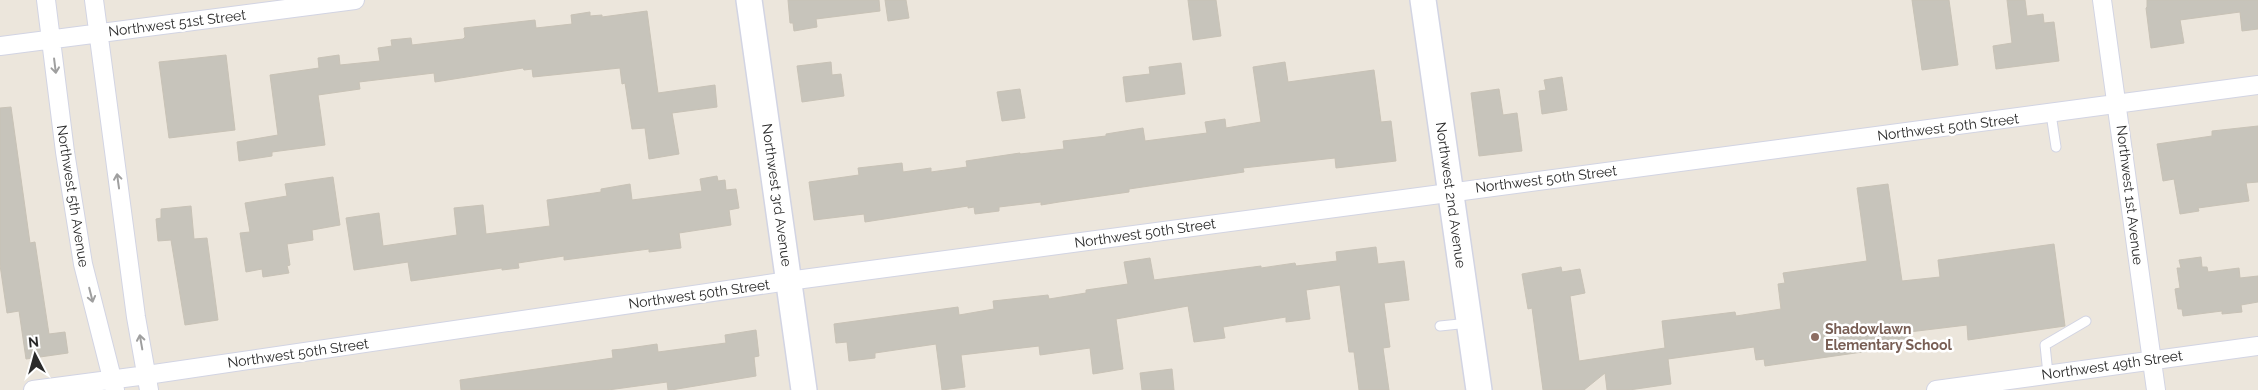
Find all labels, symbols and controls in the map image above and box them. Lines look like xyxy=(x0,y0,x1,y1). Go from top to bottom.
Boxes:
street label: Northwest 51st Street xyxy=(107,7,247,39)
one-way arrow xyxy=(50,57,60,73)
street label: Northwest 50th Street xyxy=(1876,110,2020,144)
street label: Northwest 2nd Avenue xyxy=(1433,121,1469,269)
street label: Northwest 3rd Avenue xyxy=(759,123,795,267)
street label: Northwest 5th Avenue xyxy=(54,124,92,268)
street label: Northwest 1st Avenue xyxy=(2113,124,2147,266)
street label: Northwest 50th Street xyxy=(1474,162,1618,196)
one-way arrow xyxy=(113,173,123,189)
street label: Northwest 50th Street xyxy=(1073,215,1217,251)
street label: Northwest 50th Street xyxy=(627,276,771,312)
one-way arrow xyxy=(87,287,96,303)
place label: Shadowlawn Elementary School xyxy=(1825,321,1953,353)
north arrow xyxy=(10,330,60,380)
marker: Shadowlawn Elementary School xyxy=(1809,331,1821,343)
text: N xyxy=(27,334,40,351)
one-way arrow xyxy=(135,334,145,350)
street label: Northwest 50th Street xyxy=(226,335,370,371)
street label: Northwest 49th Street xyxy=(2041,347,2184,383)

